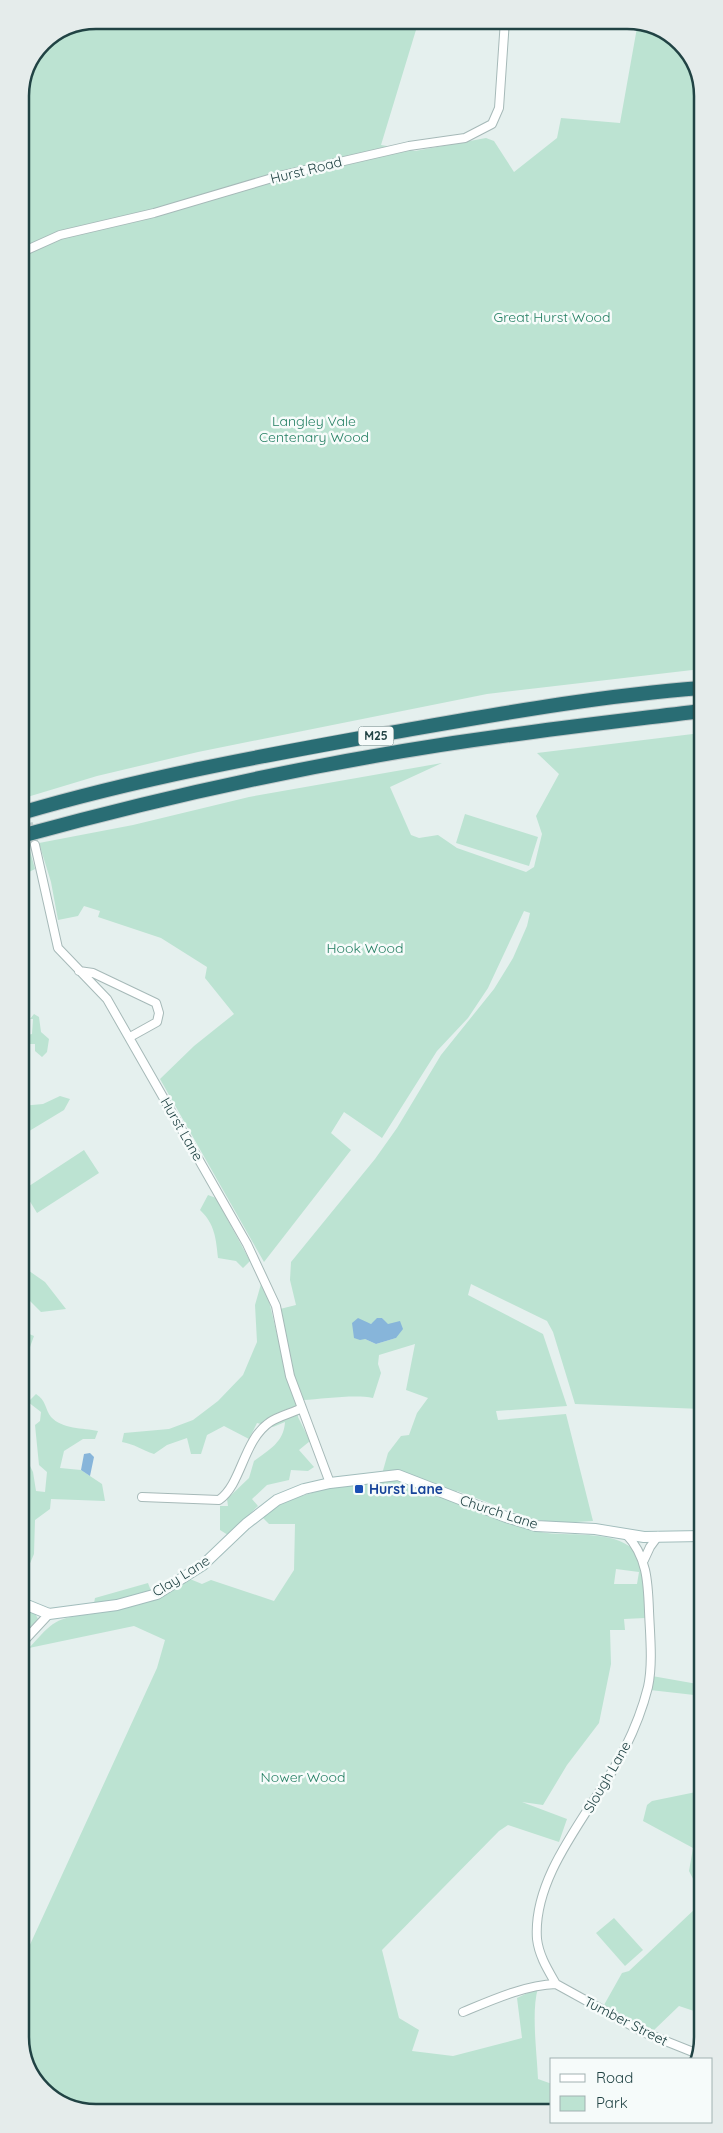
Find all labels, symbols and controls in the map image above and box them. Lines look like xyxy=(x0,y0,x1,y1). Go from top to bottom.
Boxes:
street label: Hurst Road xyxy=(268,152,344,188)
park label: Great Hurst Wood xyxy=(493,308,611,326)
park label: Langley Vale Centenary Wood xyxy=(259,412,369,446)
road number: M25 xyxy=(358,726,394,746)
park label: Hook Wood xyxy=(326,939,404,957)
street label: Hurst Lane xyxy=(157,1094,207,1164)
place label: Hurst Lane xyxy=(369,1480,443,1498)
marker: Hurst Lane xyxy=(353,1483,365,1495)
street label: Church Lane xyxy=(458,1491,540,1533)
street label: Clay Lane xyxy=(149,1551,213,1601)
street label: Slough Lane xyxy=(579,1738,635,1816)
park label: Nower Wood xyxy=(260,1768,346,1786)
street label: Tumber Street xyxy=(581,1992,671,2050)
legend xyxy=(550,2058,713,2123)
text: Road xyxy=(596,2068,633,2087)
text: Park xyxy=(596,2093,628,2112)

